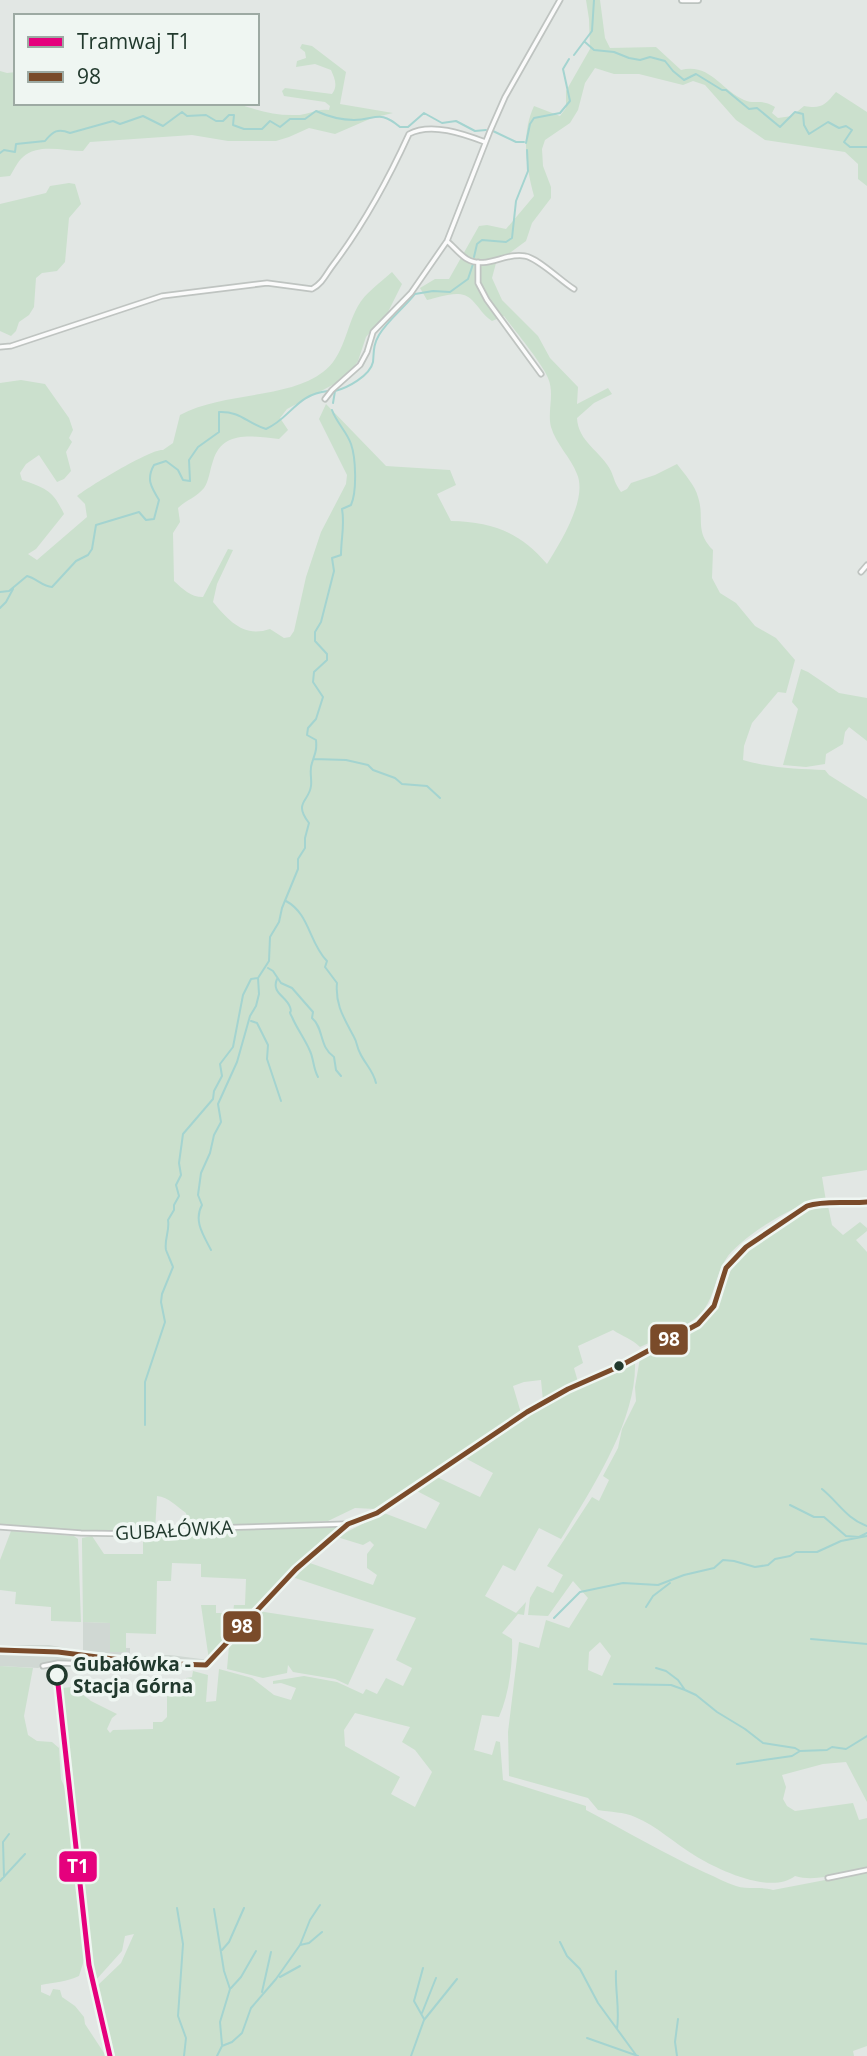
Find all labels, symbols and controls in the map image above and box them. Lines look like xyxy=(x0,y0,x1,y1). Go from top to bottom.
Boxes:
legend xyxy=(14,14,259,105)
text: Tramwaj T1 xyxy=(77,27,191,55)
text: 98 xyxy=(77,62,101,90)
line badge: 98 xyxy=(649,1323,689,1356)
text: 98 xyxy=(658,1326,680,1352)
unlabelled marker xyxy=(612,1359,626,1373)
street label: GUBAŁÓWKA xyxy=(114,1514,234,1546)
line badge: 98 xyxy=(222,1610,262,1643)
text: 98 xyxy=(231,1613,253,1639)
place label: Gubałówka - Stacja Górna xyxy=(73,1651,193,1699)
marker: Gubałówka - Stacja Górna xyxy=(47,1665,67,1685)
line badge: T1 xyxy=(58,1850,98,1883)
text: T1 xyxy=(67,1853,89,1879)

